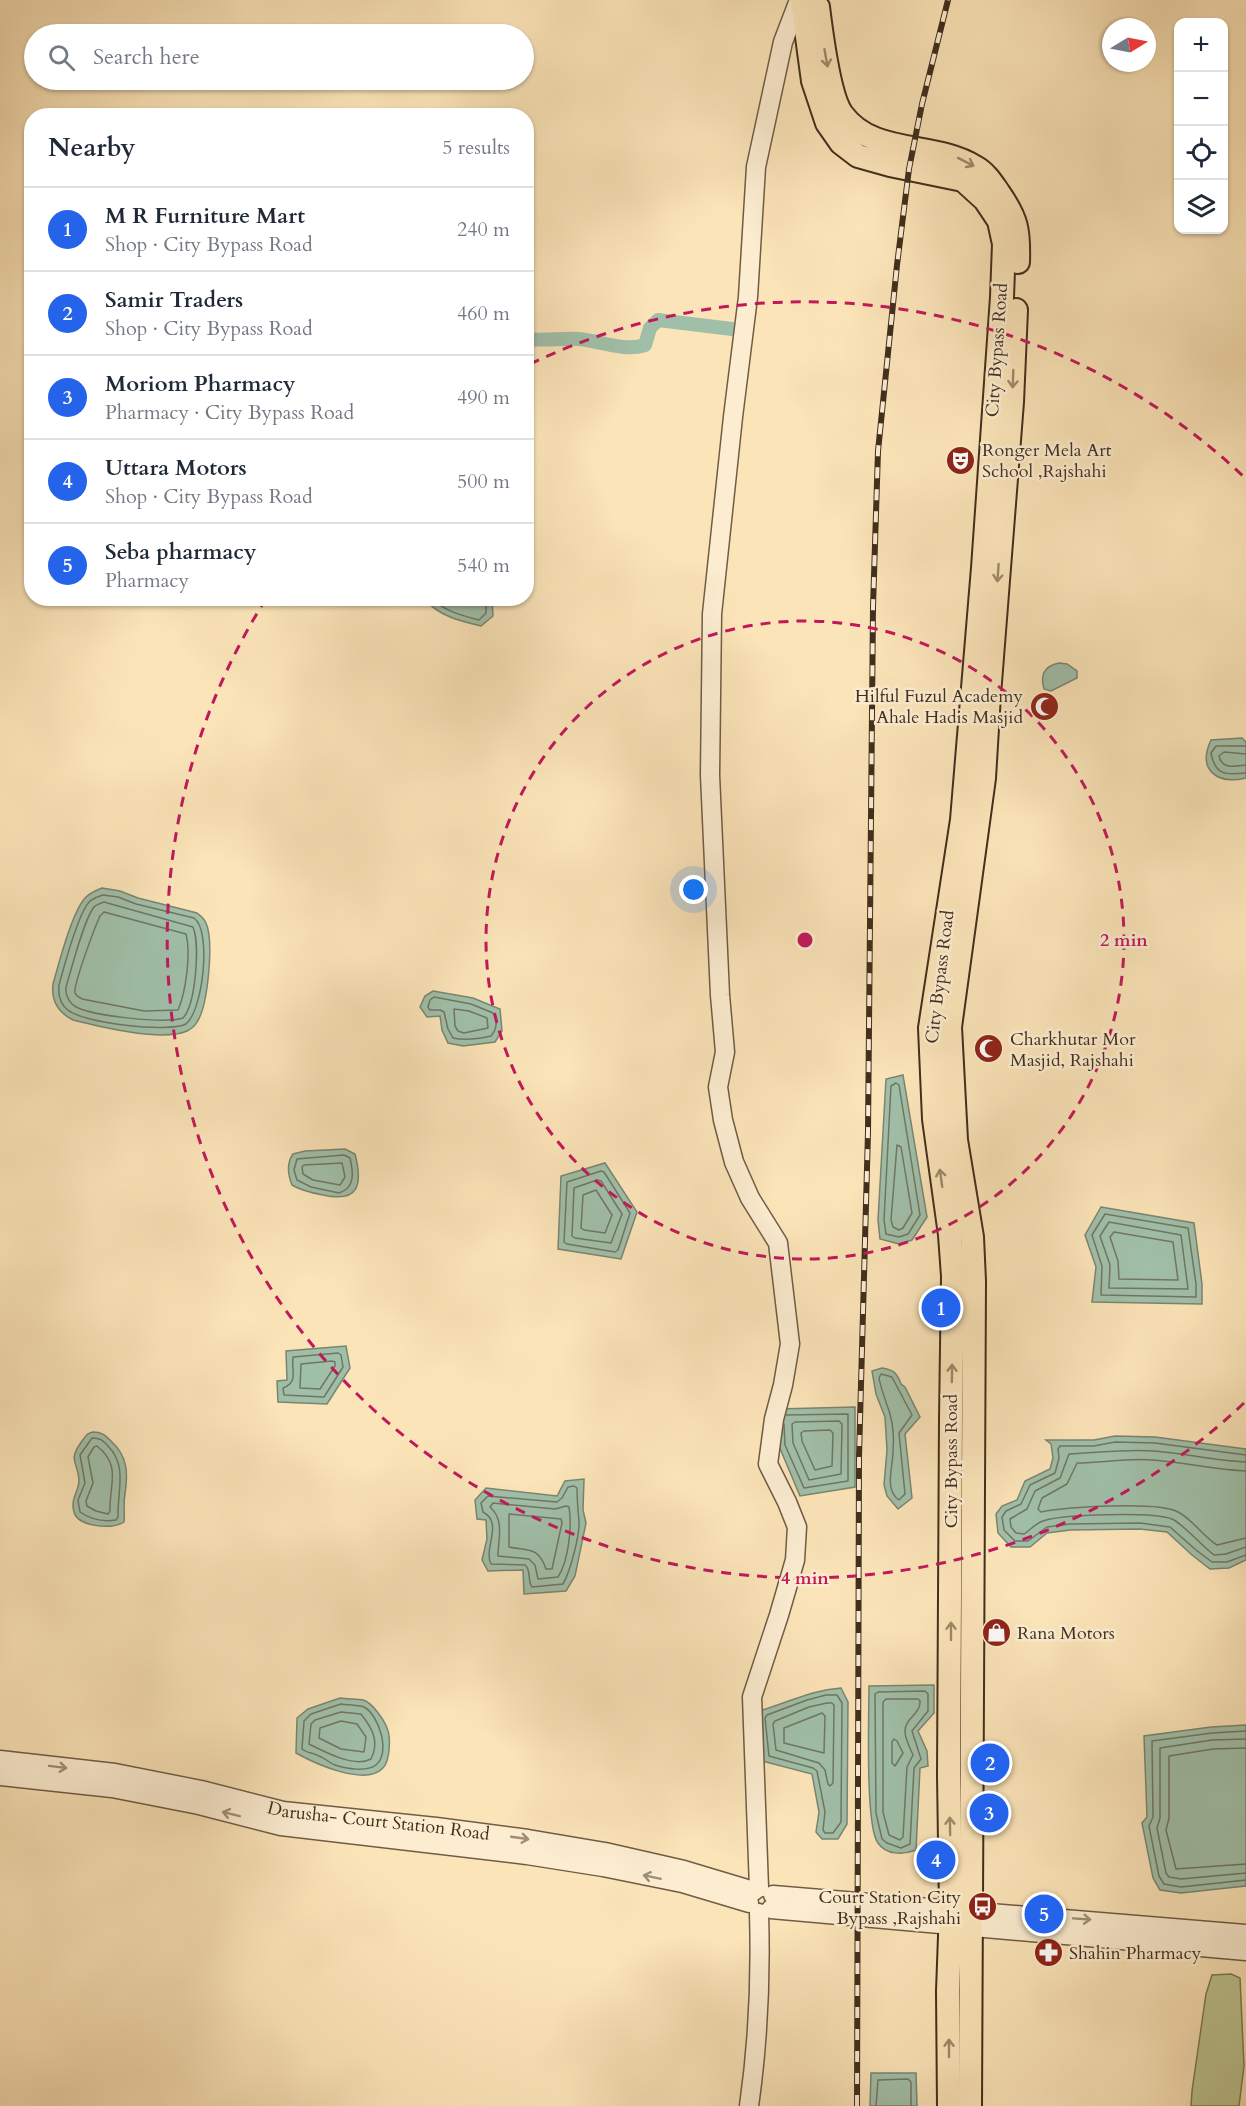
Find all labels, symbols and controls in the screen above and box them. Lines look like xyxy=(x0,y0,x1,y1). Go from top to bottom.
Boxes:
north arrow xyxy=(1102,18,1156,72)
map controls xyxy=(1174,18,1228,234)
button: + xyxy=(1174,18,1228,72)
search box xyxy=(24,24,534,90)
icon: search xyxy=(45,41,78,74)
text: Search here xyxy=(93,42,200,72)
one-way arrow xyxy=(821,47,832,67)
button: − xyxy=(1174,72,1228,126)
button: locate xyxy=(1174,126,1228,180)
text: Nearby xyxy=(48,130,136,165)
text: 5 results xyxy=(442,134,510,161)
one-way arrow xyxy=(956,157,974,168)
button: layers xyxy=(1174,180,1228,234)
text: M R Furniture Mart xyxy=(105,201,305,231)
text: 1 xyxy=(62,216,73,243)
text: 240 m xyxy=(457,216,510,243)
text: Shop · City Bypass Road xyxy=(105,231,313,258)
street label: City Bypass Road xyxy=(980,282,1014,418)
text: Samir Traders xyxy=(105,285,243,315)
text: 2 xyxy=(62,300,73,327)
text: 460 m xyxy=(457,300,510,327)
text: Shop · City Bypass Road xyxy=(105,315,313,342)
one-way arrow xyxy=(1007,368,1018,388)
text: Moriom Pharmacy xyxy=(105,369,296,399)
text: 3 xyxy=(62,384,73,411)
text: 490 m xyxy=(457,384,510,411)
text: Pharmacy · City Bypass Road xyxy=(105,399,354,426)
place label: Ronger Mela Art School ,Rajshahi xyxy=(982,438,1112,484)
theatre icon: Ronger Mela Art School ,Rajshahi xyxy=(945,444,977,476)
text: Uttara Motors xyxy=(105,453,247,483)
text: 4 xyxy=(62,468,73,495)
text: 500 m xyxy=(457,468,510,495)
text: Shop · City Bypass Road xyxy=(105,483,313,510)
text: Seba pharmacy xyxy=(105,537,257,567)
text: 5 xyxy=(62,552,73,579)
text: 540 m xyxy=(457,552,510,579)
one-way arrow xyxy=(993,563,1004,583)
text: Pharmacy xyxy=(105,567,189,594)
place label: Hilful Fuzul Academy Ahale Hadis Masjid xyxy=(855,684,1023,730)
mosque icon: Hilful Fuzul Academy Ahale Hadis Masjid xyxy=(1028,690,1060,722)
your location xyxy=(679,875,708,904)
street label: City Bypass Road xyxy=(919,908,961,1045)
text: 2 min xyxy=(1100,928,1148,953)
centre of rings xyxy=(795,930,815,950)
place label: Charkhutar Mor Masjid, Rajshahi xyxy=(1010,1027,1136,1073)
mosque icon: Charkhutar Mor Masjid, Rajshahi xyxy=(973,1033,1005,1065)
one-way arrow xyxy=(936,1169,947,1189)
pin: 1 xyxy=(922,1286,960,1330)
one-way arrow xyxy=(946,1363,958,1383)
street label: City Bypass Road xyxy=(939,1393,964,1528)
text: 4 min xyxy=(781,1566,829,1591)
shop icon: Rana Motors xyxy=(980,1617,1012,1649)
one-way arrow xyxy=(945,1621,957,1641)
place label: Rana Motors xyxy=(1017,1621,1115,1646)
pin: 2 xyxy=(970,1740,1010,1786)
one-way arrow xyxy=(48,1761,68,1772)
pin: 3 xyxy=(970,1790,1008,1836)
street label: Darusha- Court Station Road xyxy=(265,1795,491,1846)
one-way arrow xyxy=(222,1807,241,1819)
one-way arrow xyxy=(944,1816,956,1836)
one-way arrow xyxy=(510,1833,529,1844)
pin: 4 xyxy=(916,1838,956,1882)
one-way arrow xyxy=(643,1871,662,1882)
place label: Court Station City Bypass ,Rajshahi xyxy=(818,1885,961,1931)
bus stop icon: Court Station City Bypass ,Rajshahi xyxy=(966,1891,998,1923)
pin: 5 xyxy=(1024,1892,1064,1936)
one-way arrow xyxy=(1072,1914,1092,1925)
pharmacy icon: Shahin Pharmacy xyxy=(1032,1937,1064,1969)
place label: Shahin Pharmacy xyxy=(1069,1941,1202,1966)
one-way arrow xyxy=(943,2038,955,2058)

